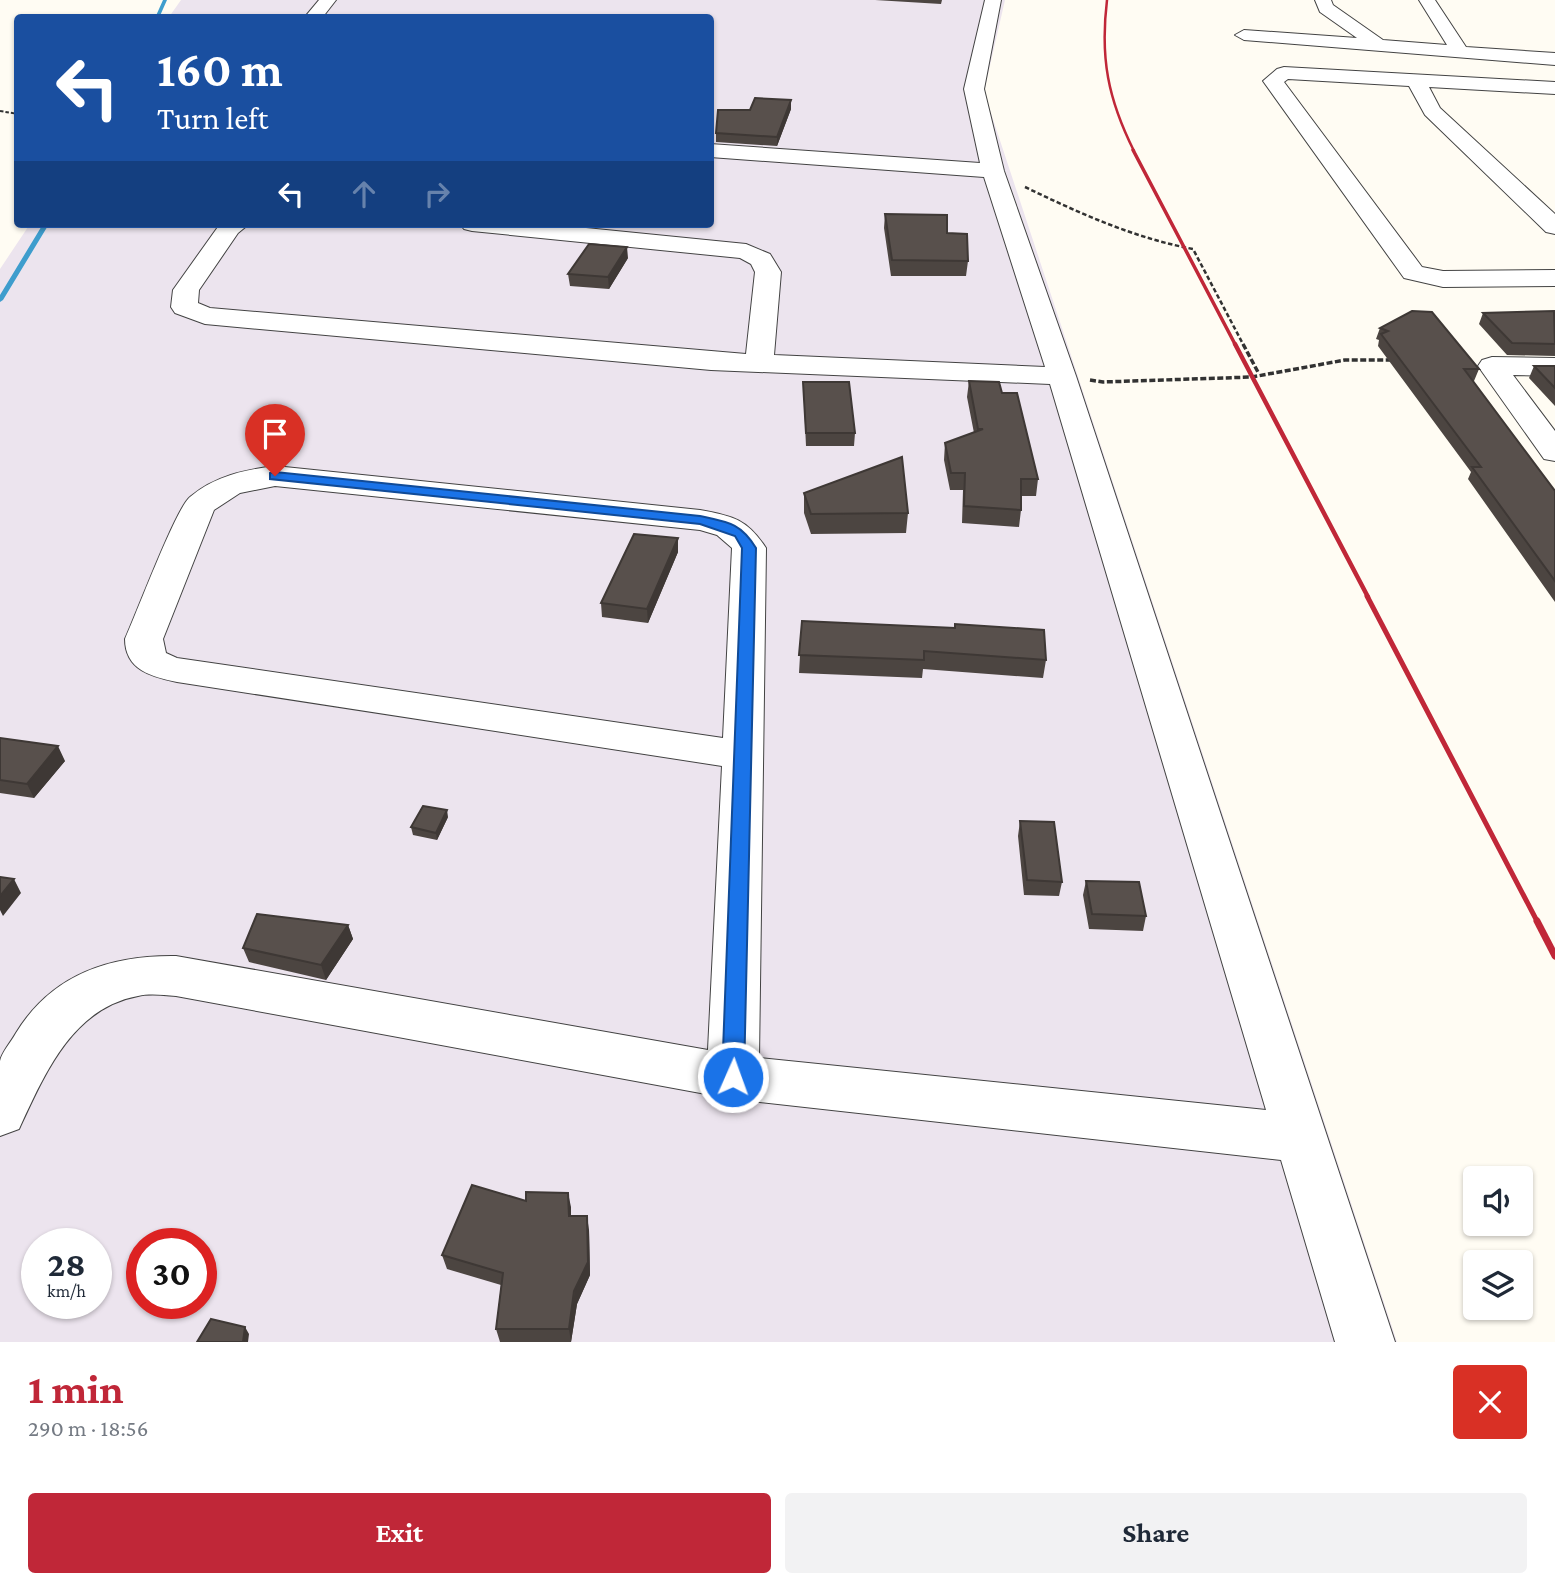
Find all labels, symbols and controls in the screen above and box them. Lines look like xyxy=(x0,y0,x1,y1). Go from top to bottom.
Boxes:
icon: left xyxy=(42,42,133,133)
text: 160 m xyxy=(157,42,283,97)
text: Turn left xyxy=(157,100,268,136)
icon: left xyxy=(272,175,310,213)
icon: ahead xyxy=(345,175,383,213)
icon: right xyxy=(418,175,456,213)
pin xyxy=(245,404,305,476)
icon: arrive xyxy=(256,415,294,453)
position arrow xyxy=(696,1040,770,1114)
map controls xyxy=(1463,1166,1533,1320)
button: sound xyxy=(1463,1166,1533,1236)
speed limit sign: 30 xyxy=(126,1228,217,1319)
text: 28 xyxy=(47,1245,86,1284)
button: layers xyxy=(1463,1250,1533,1320)
text: km/h xyxy=(47,1281,86,1301)
text: 1 min xyxy=(28,1365,124,1412)
button: close xyxy=(1453,1365,1527,1439)
text: 290 m · 18:56 xyxy=(28,1415,148,1441)
button: Exit xyxy=(28,1493,771,1573)
button: Share xyxy=(785,1493,1527,1573)

